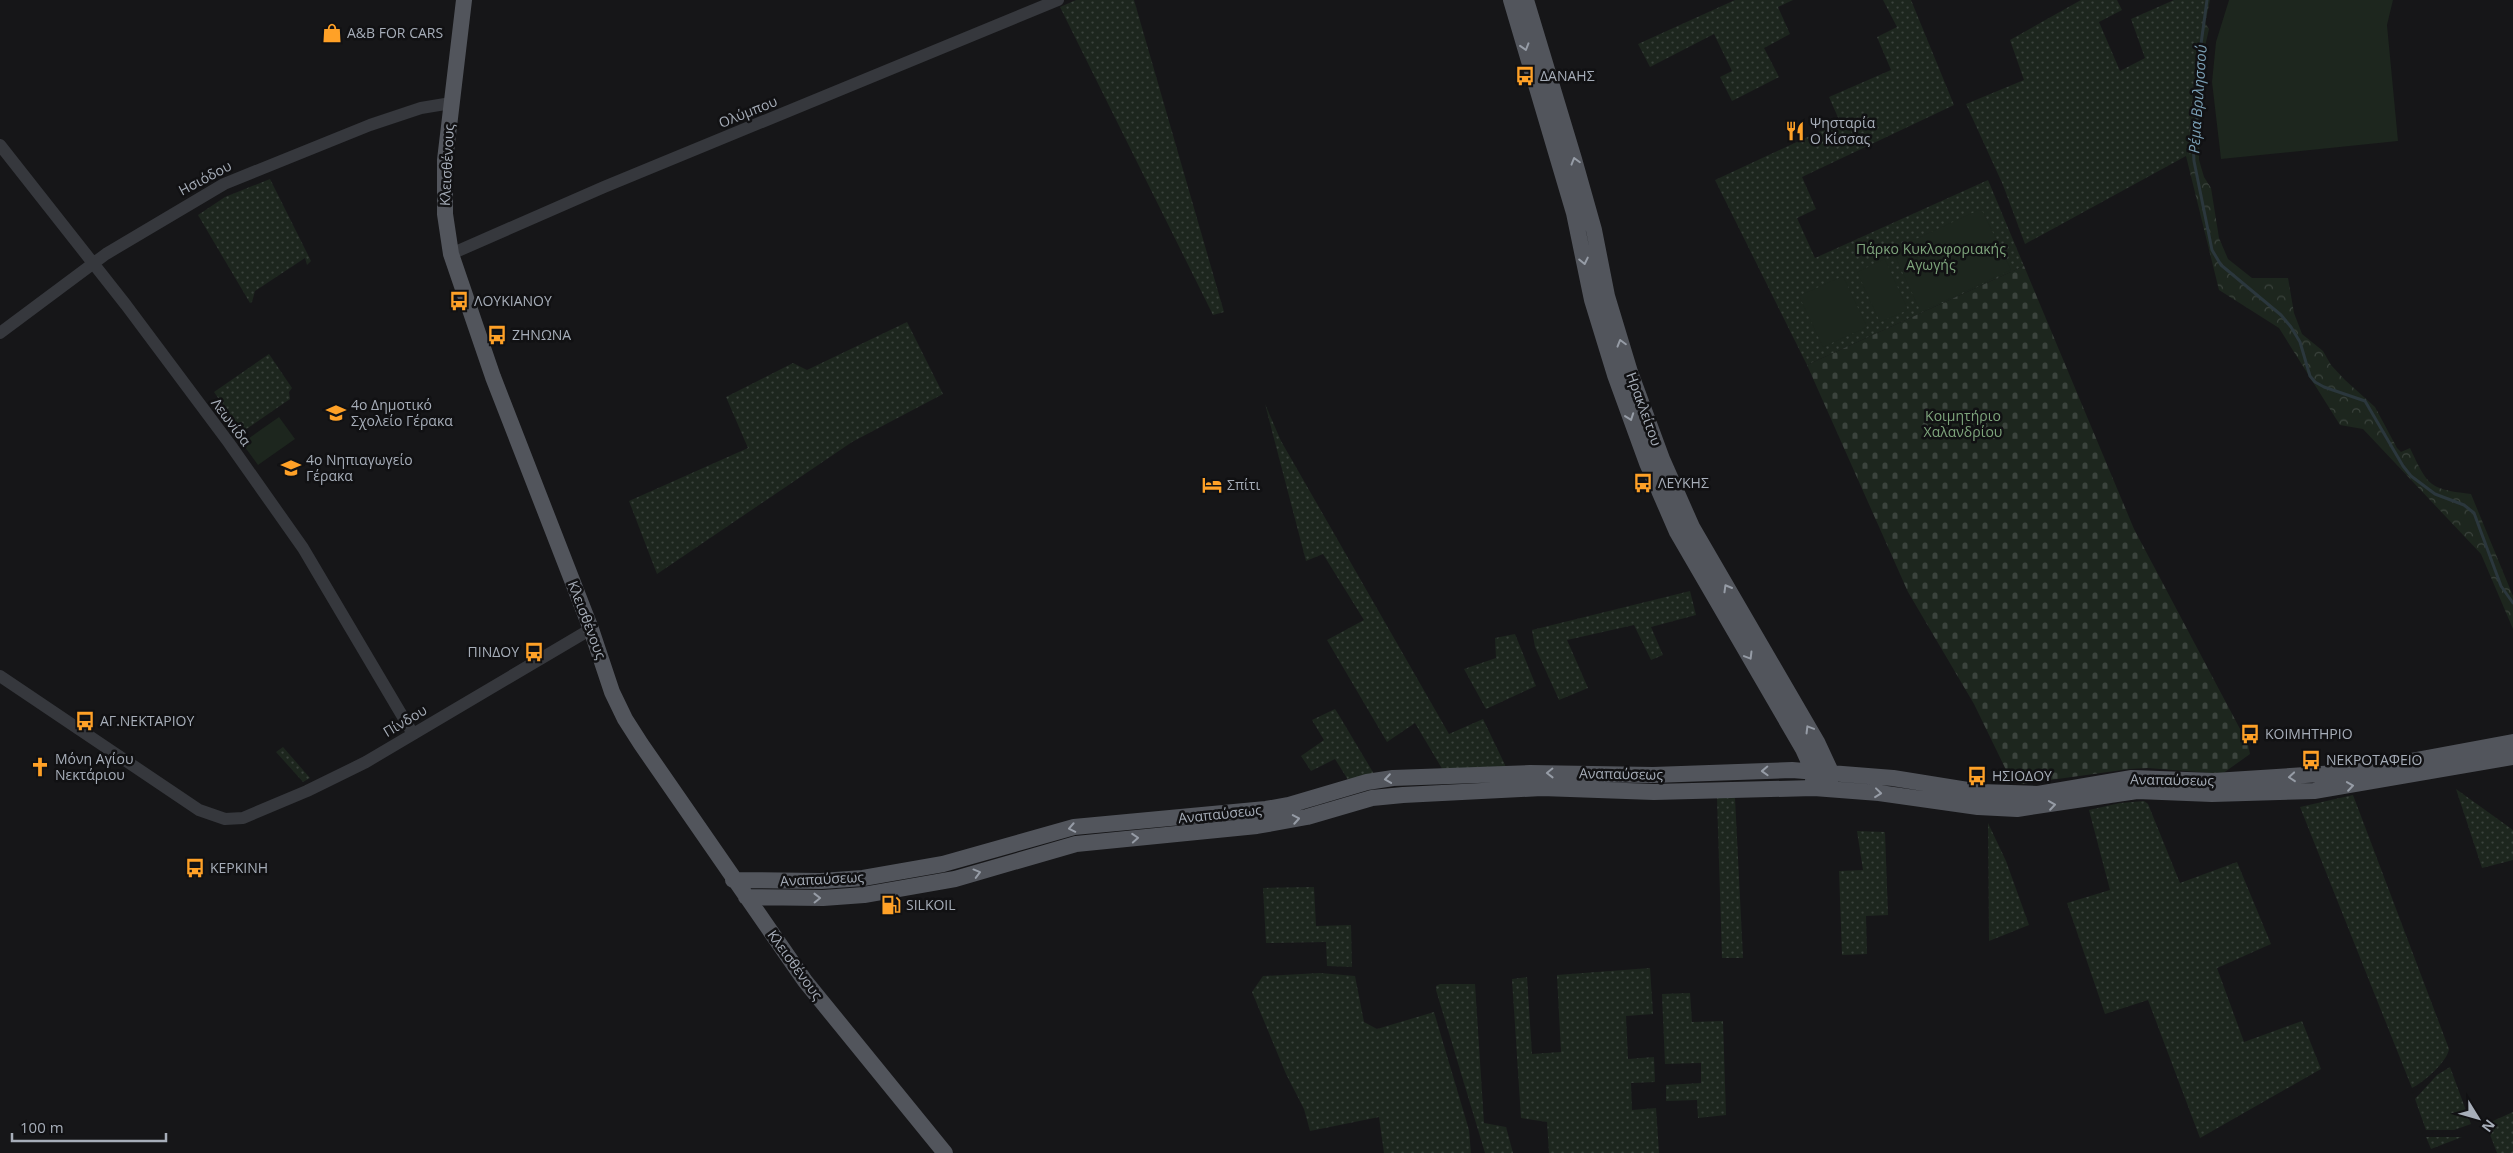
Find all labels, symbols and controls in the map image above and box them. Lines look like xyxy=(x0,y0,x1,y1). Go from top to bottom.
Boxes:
shop icon: A&B FOR CARS xyxy=(321,22,343,44)
place label: A&B FOR CARS xyxy=(347,23,443,42)
one-way arrow xyxy=(1520,42,1530,50)
water label: Ρέμα Βριλησσού xyxy=(2183,44,2211,154)
bus stop icon: ΔΑΝΑΗΣ xyxy=(1514,65,1536,87)
place label: ΔΑΝΑΗΣ xyxy=(1540,66,1595,85)
street label: Ολύμπου xyxy=(716,91,780,132)
place label: Ψησταρία Ο Κίσσας xyxy=(1810,113,1876,148)
restaurant icon: Ψησταρία Ο Κίσσας xyxy=(1784,120,1806,142)
street label: Κλεισθένους xyxy=(435,123,458,207)
street label: Ησιόδου xyxy=(175,156,235,199)
one-way arrow xyxy=(1570,157,1580,165)
park label: Πάρκο Κυκλοφοριακής Αγωγής xyxy=(1856,239,2006,274)
one-way arrow xyxy=(1578,257,1589,266)
bus stop icon: ΛΟΥΚΙΑΝΟΥ xyxy=(448,290,470,312)
place label: ΛΟΥΚΙΑΝΟΥ xyxy=(474,291,552,310)
bus stop icon: ΖΗΝΩΝΑ xyxy=(486,324,508,346)
place label: ΖΗΝΩΝΑ xyxy=(512,325,571,344)
one-way arrow xyxy=(1617,340,1627,348)
street label: Ηρακλείτου xyxy=(1622,369,1667,448)
street label: Λεωνίδα xyxy=(207,394,256,450)
place label: 4ο Δημοτικό Σχολείο Γέρακα xyxy=(351,395,453,430)
school or university icon: 4ο Δημοτικό Σχολείο Γέρακα xyxy=(325,402,347,424)
park label: Κοιμητήριο Χαλανδρίου xyxy=(1924,406,2002,441)
one-way arrow xyxy=(1624,412,1634,421)
place label: 4ο Νηπιαγωγείο Γέρακα xyxy=(306,450,413,485)
school or university icon: 4ο Νηπιαγωγείο Γέρακα xyxy=(280,457,302,479)
bus stop icon: ΛΕΥΚΗΣ xyxy=(1632,472,1654,494)
place label: ΛΕΥΚΗΣ xyxy=(1658,473,1709,492)
hotel icon: Σπίτι xyxy=(1201,474,1223,496)
place label: Σπίτι xyxy=(1227,475,1260,494)
street label: Κλεισθένους xyxy=(564,578,611,662)
one-way arrow xyxy=(1723,585,1733,594)
bus stop icon: ΠΙΝΔΟΥ xyxy=(523,641,545,663)
place label: ΠΙΝΔΟΥ xyxy=(468,642,519,661)
one-way arrow xyxy=(1742,650,1752,659)
street label: Πίνδου xyxy=(379,700,430,741)
bus stop icon: ΑΓ.ΝΕΚΤΑΡΙΟΥ xyxy=(74,710,96,732)
place label: ΑΓ.ΝΕΚΤΑΡΙΟΥ xyxy=(100,711,194,730)
bus stop icon: ΚΟΙΜΗΤΗΡΙΟ xyxy=(2239,723,2261,745)
place label: ΚΟΙΜΗΤΗΡΙΟ xyxy=(2265,724,2353,743)
one-way arrow xyxy=(1805,725,1815,734)
place label: Μόνη Αγίου Νεκτάριου xyxy=(55,749,134,784)
bus stop icon: ΝΕΚΡΟΤΑΦΕΙΟ xyxy=(2300,749,2322,771)
place label: ΝΕΚΡΟΤΑΦΕΙΟ xyxy=(2326,750,2423,769)
church icon: Μόνη Αγίου Νεκτάριου xyxy=(29,756,51,778)
street label: Αναπαύσεως xyxy=(1579,763,1663,784)
bus stop icon: ΗΣΙΟΔΟΥ xyxy=(1966,765,1988,787)
one-way arrow xyxy=(1760,766,1768,776)
place label: ΗΣΙΟΔΟΥ xyxy=(1992,766,2052,785)
one-way arrow xyxy=(1546,768,1554,778)
street label: Αναπαύσεως xyxy=(2130,769,2214,790)
one-way arrow xyxy=(2288,771,2296,782)
one-way arrow xyxy=(1383,773,1391,784)
one-way arrow xyxy=(2346,782,2354,792)
one-way arrow xyxy=(1875,787,1883,798)
street label: Αναπαύσεως xyxy=(1177,800,1263,827)
one-way arrow xyxy=(2048,800,2056,811)
one-way arrow xyxy=(1292,815,1300,825)
one-way arrow xyxy=(1068,822,1077,833)
one-way arrow xyxy=(1131,833,1139,844)
bus stop icon: ΚΕΡΚΙΝΗ xyxy=(184,857,206,879)
place label: ΚΕΡΚΙΝΗ xyxy=(210,858,268,877)
street label: Αναπαύσεως xyxy=(780,867,865,890)
one-way arrow xyxy=(972,868,981,879)
one-way arrow xyxy=(813,893,821,903)
fuel station icon: SILKOIL xyxy=(880,894,902,916)
place label: SILKOIL xyxy=(906,895,956,914)
street label: Κλεισθένους xyxy=(764,926,827,1004)
north arrow xyxy=(2453,1093,2503,1143)
scale bar xyxy=(12,1110,166,1142)
text: N xyxy=(2478,1116,2500,1136)
text: 100 m xyxy=(20,1117,64,1137)

